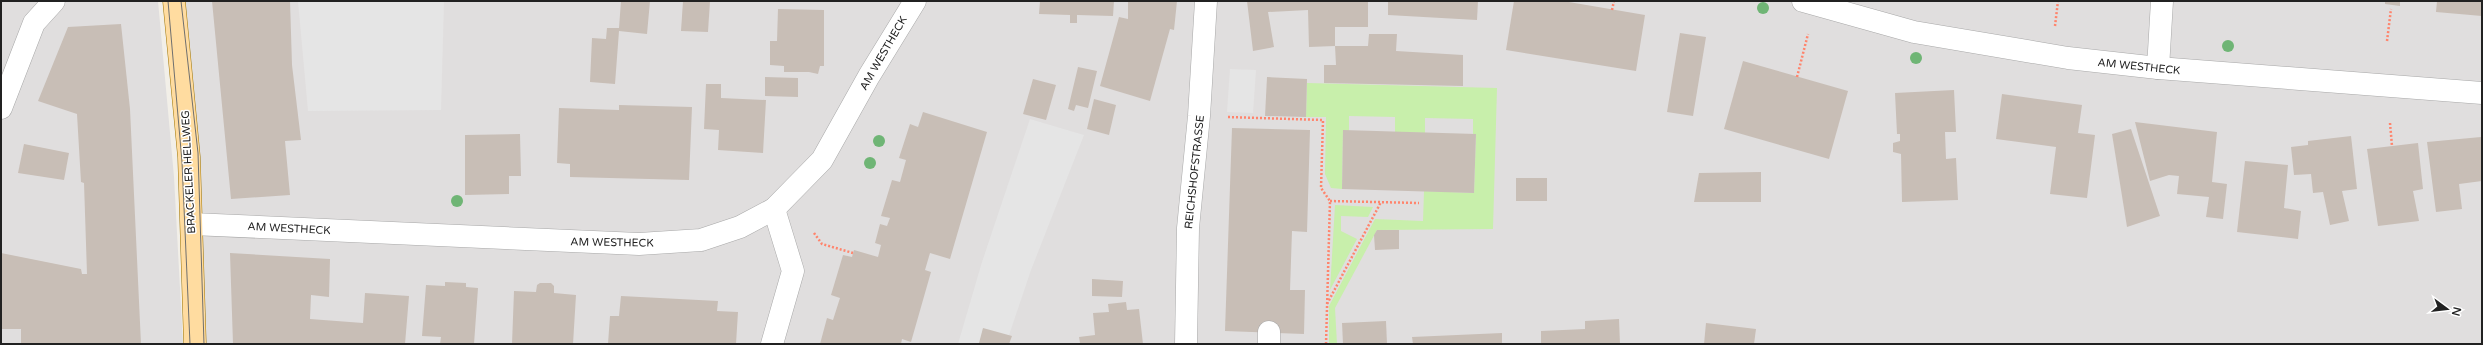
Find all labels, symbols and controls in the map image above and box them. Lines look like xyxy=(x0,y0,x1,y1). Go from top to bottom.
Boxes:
street label: AM WESTHECK xyxy=(857,13,910,93)
street label: AM WESTHECK xyxy=(2097,56,2182,77)
street label: BRACKELER HELLWEG xyxy=(179,110,198,234)
street label: REICHSHOFSTRASSE xyxy=(1182,115,1207,230)
street label: AM WESTHECK xyxy=(247,220,331,237)
street label: AM WESTHECK xyxy=(570,235,654,250)
north arrow xyxy=(2427,289,2467,329)
text: N xyxy=(2449,306,2464,317)

